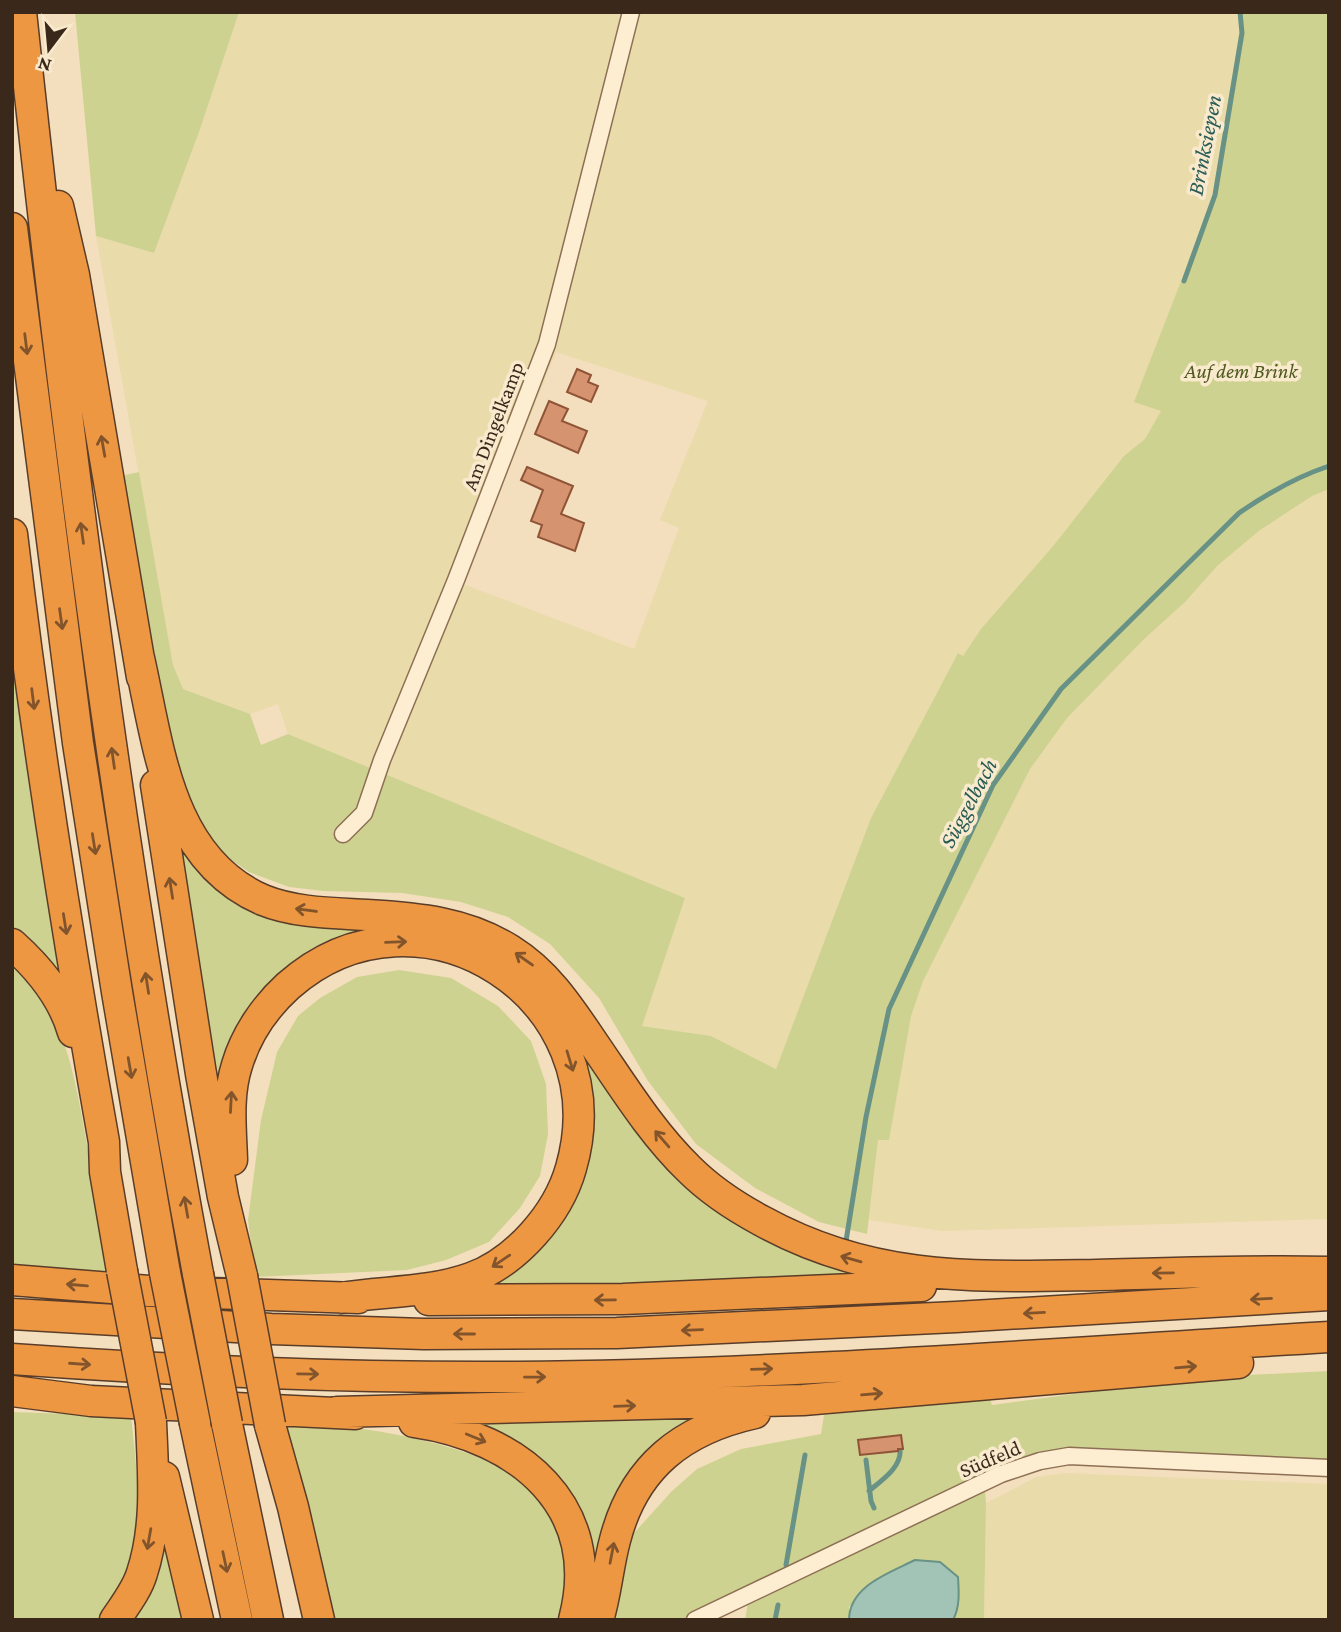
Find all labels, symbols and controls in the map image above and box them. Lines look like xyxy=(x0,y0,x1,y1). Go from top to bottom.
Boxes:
north arrow xyxy=(14,14,84,84)
text: N xyxy=(35,53,54,77)
water label: Brinksiepen xyxy=(1182,93,1226,197)
one-way arrow xyxy=(20,333,33,355)
street label: Am Dingelkamp xyxy=(457,358,529,494)
park label: Auf dem Brink xyxy=(1183,359,1298,383)
one-way arrow xyxy=(96,435,109,458)
one-way arrow xyxy=(75,522,88,545)
one-way arrow xyxy=(55,607,68,630)
one-way arrow xyxy=(27,687,40,710)
one-way arrow xyxy=(106,747,119,770)
water label: Süggelbach xyxy=(934,754,1002,852)
one-way arrow xyxy=(88,832,101,855)
one-way arrow xyxy=(164,877,177,900)
one-way arrow xyxy=(295,903,318,916)
one-way arrow xyxy=(59,912,72,935)
one-way arrow xyxy=(384,935,407,949)
one-way arrow xyxy=(515,952,534,966)
one-way arrow xyxy=(140,972,153,995)
one-way arrow xyxy=(565,1050,578,1072)
one-way arrow xyxy=(124,1057,137,1079)
one-way arrow xyxy=(224,1091,237,1114)
one-way arrow xyxy=(654,1130,670,1148)
one-way arrow xyxy=(179,1196,192,1219)
one-way arrow xyxy=(840,1251,862,1264)
one-way arrow xyxy=(492,1254,511,1268)
one-way arrow xyxy=(1151,1266,1174,1280)
one-way arrow xyxy=(66,1278,89,1291)
one-way arrow xyxy=(594,1293,617,1306)
one-way arrow xyxy=(1250,1293,1272,1306)
one-way arrow xyxy=(1022,1306,1045,1319)
one-way arrow xyxy=(680,1323,703,1336)
one-way arrow xyxy=(453,1327,476,1340)
one-way arrow xyxy=(69,1358,91,1371)
one-way arrow xyxy=(1174,1360,1197,1373)
one-way arrow xyxy=(751,1363,774,1376)
one-way arrow xyxy=(296,1368,319,1381)
one-way arrow xyxy=(523,1370,546,1384)
one-way arrow xyxy=(860,1387,882,1400)
one-way arrow xyxy=(614,1399,637,1412)
one-way arrow xyxy=(464,1433,486,1446)
street label: Südfeld xyxy=(956,1435,1024,1483)
one-way arrow xyxy=(142,1527,155,1550)
one-way arrow xyxy=(606,1542,620,1565)
one-way arrow xyxy=(218,1550,232,1573)

